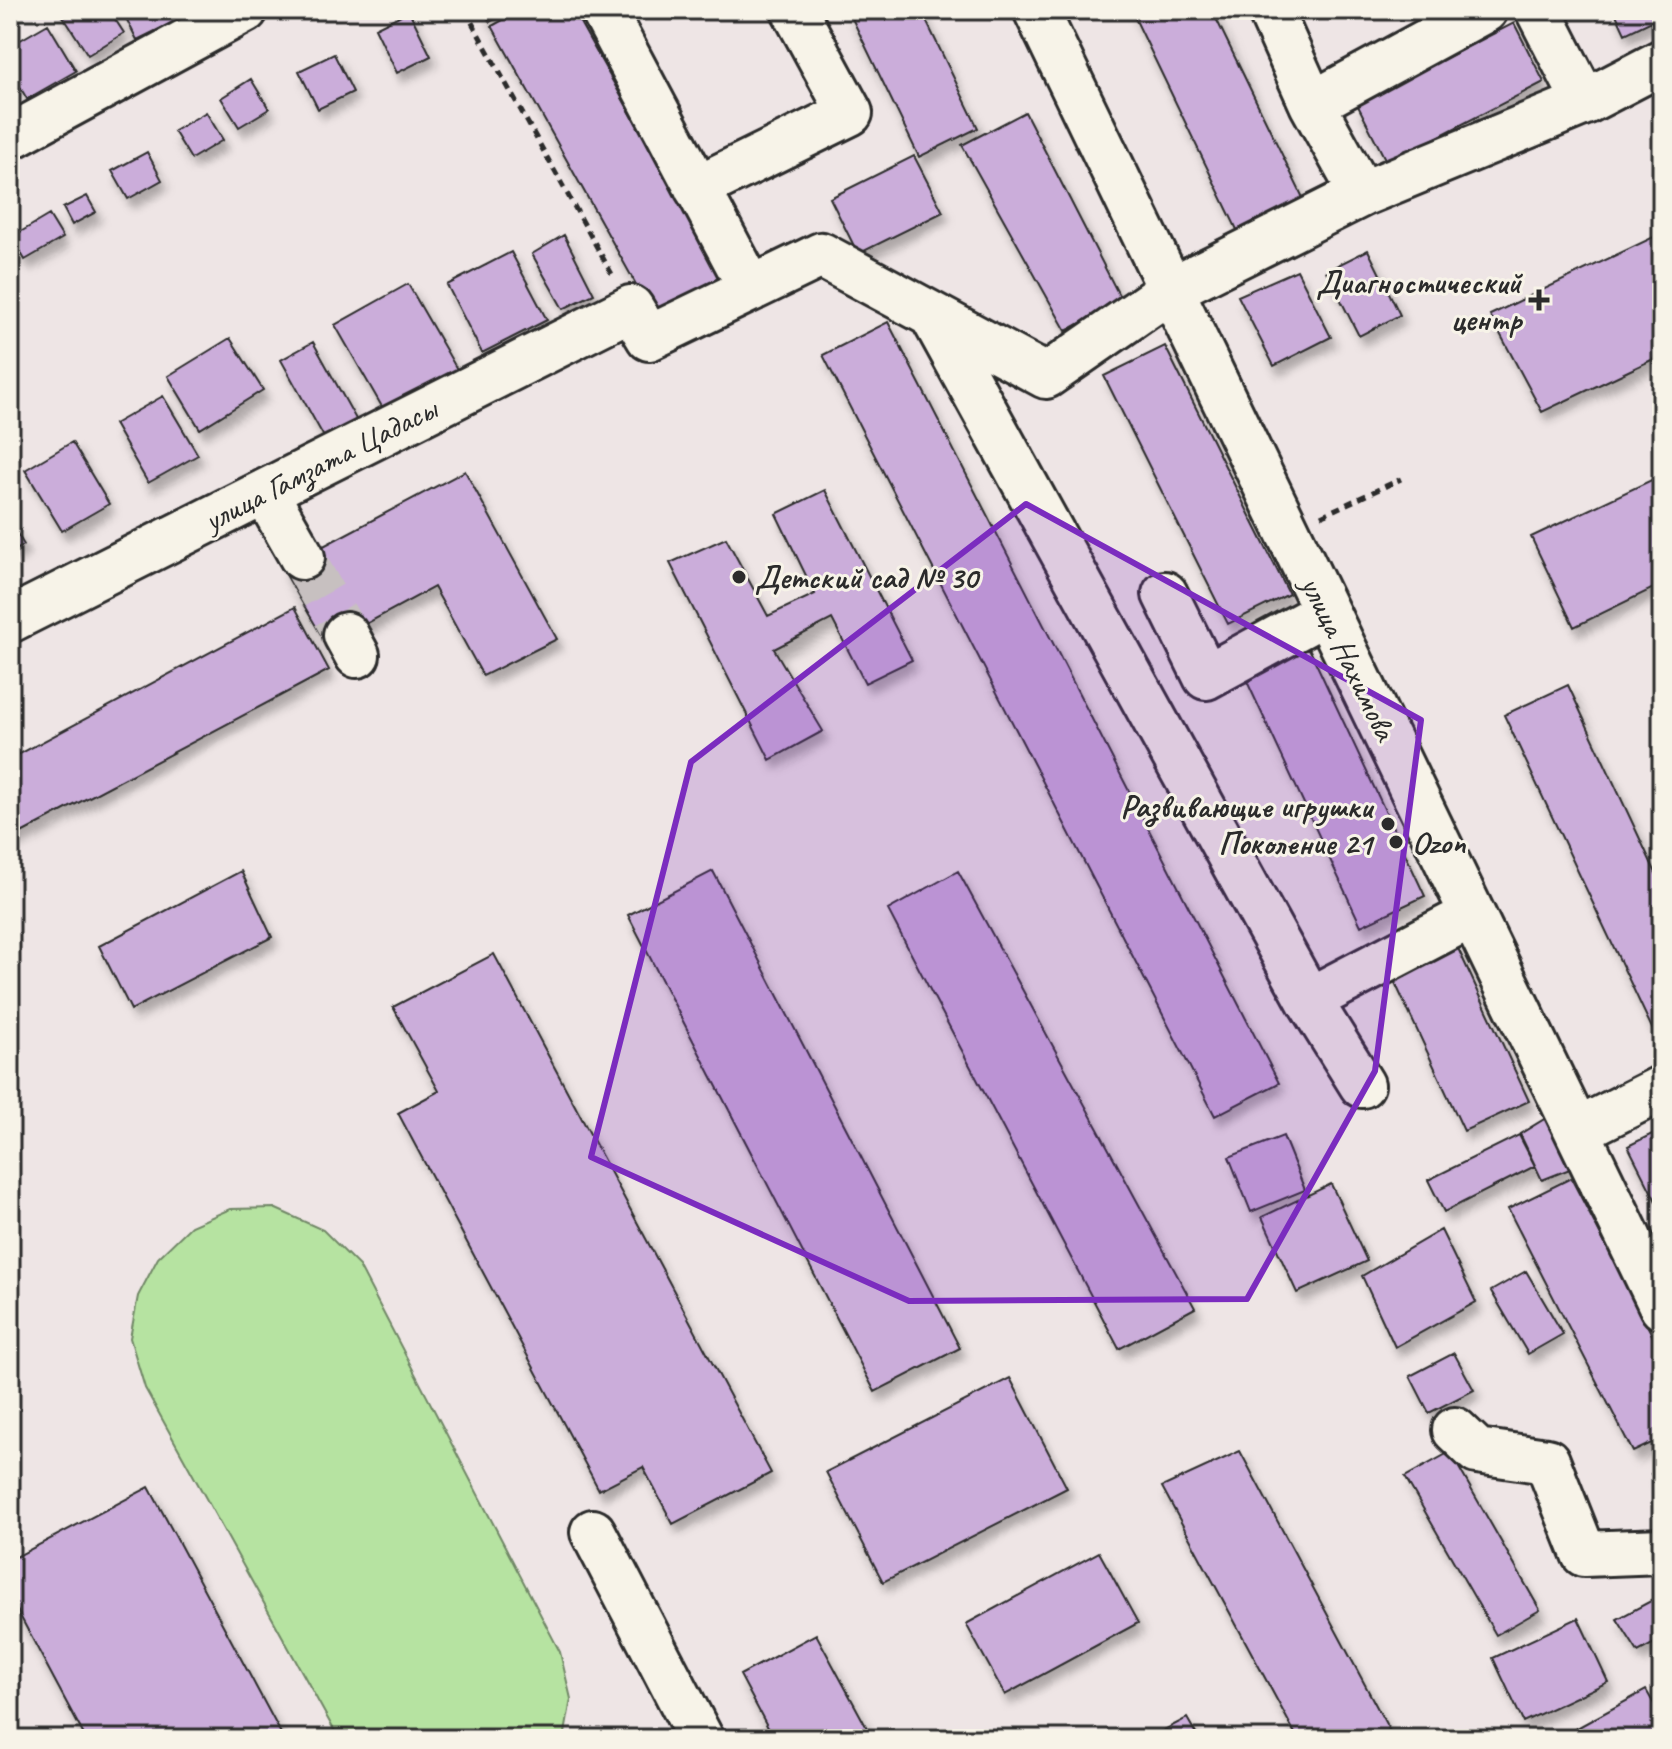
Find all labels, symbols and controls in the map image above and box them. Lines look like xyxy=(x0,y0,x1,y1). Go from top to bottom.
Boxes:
place label: Диагностический центр xyxy=(1316,262,1523,340)
marker: Диагностический центр xyxy=(1528,289,1550,311)
street label: улица Гамзата Цадасы xyxy=(195,387,445,542)
place label: Детский сад № 30 xyxy=(755,557,981,598)
marker: Детский сад № 30 xyxy=(730,568,748,586)
street label: улица Нахимова xyxy=(1290,568,1407,749)
place label: Развивающие игрушки Поколение 21 xyxy=(1121,786,1376,864)
marker: Развивающие игрушки Поколение 21 xyxy=(1379,815,1397,833)
place label: Ozon xyxy=(1412,822,1467,863)
marker: Ozon xyxy=(1387,833,1405,851)

